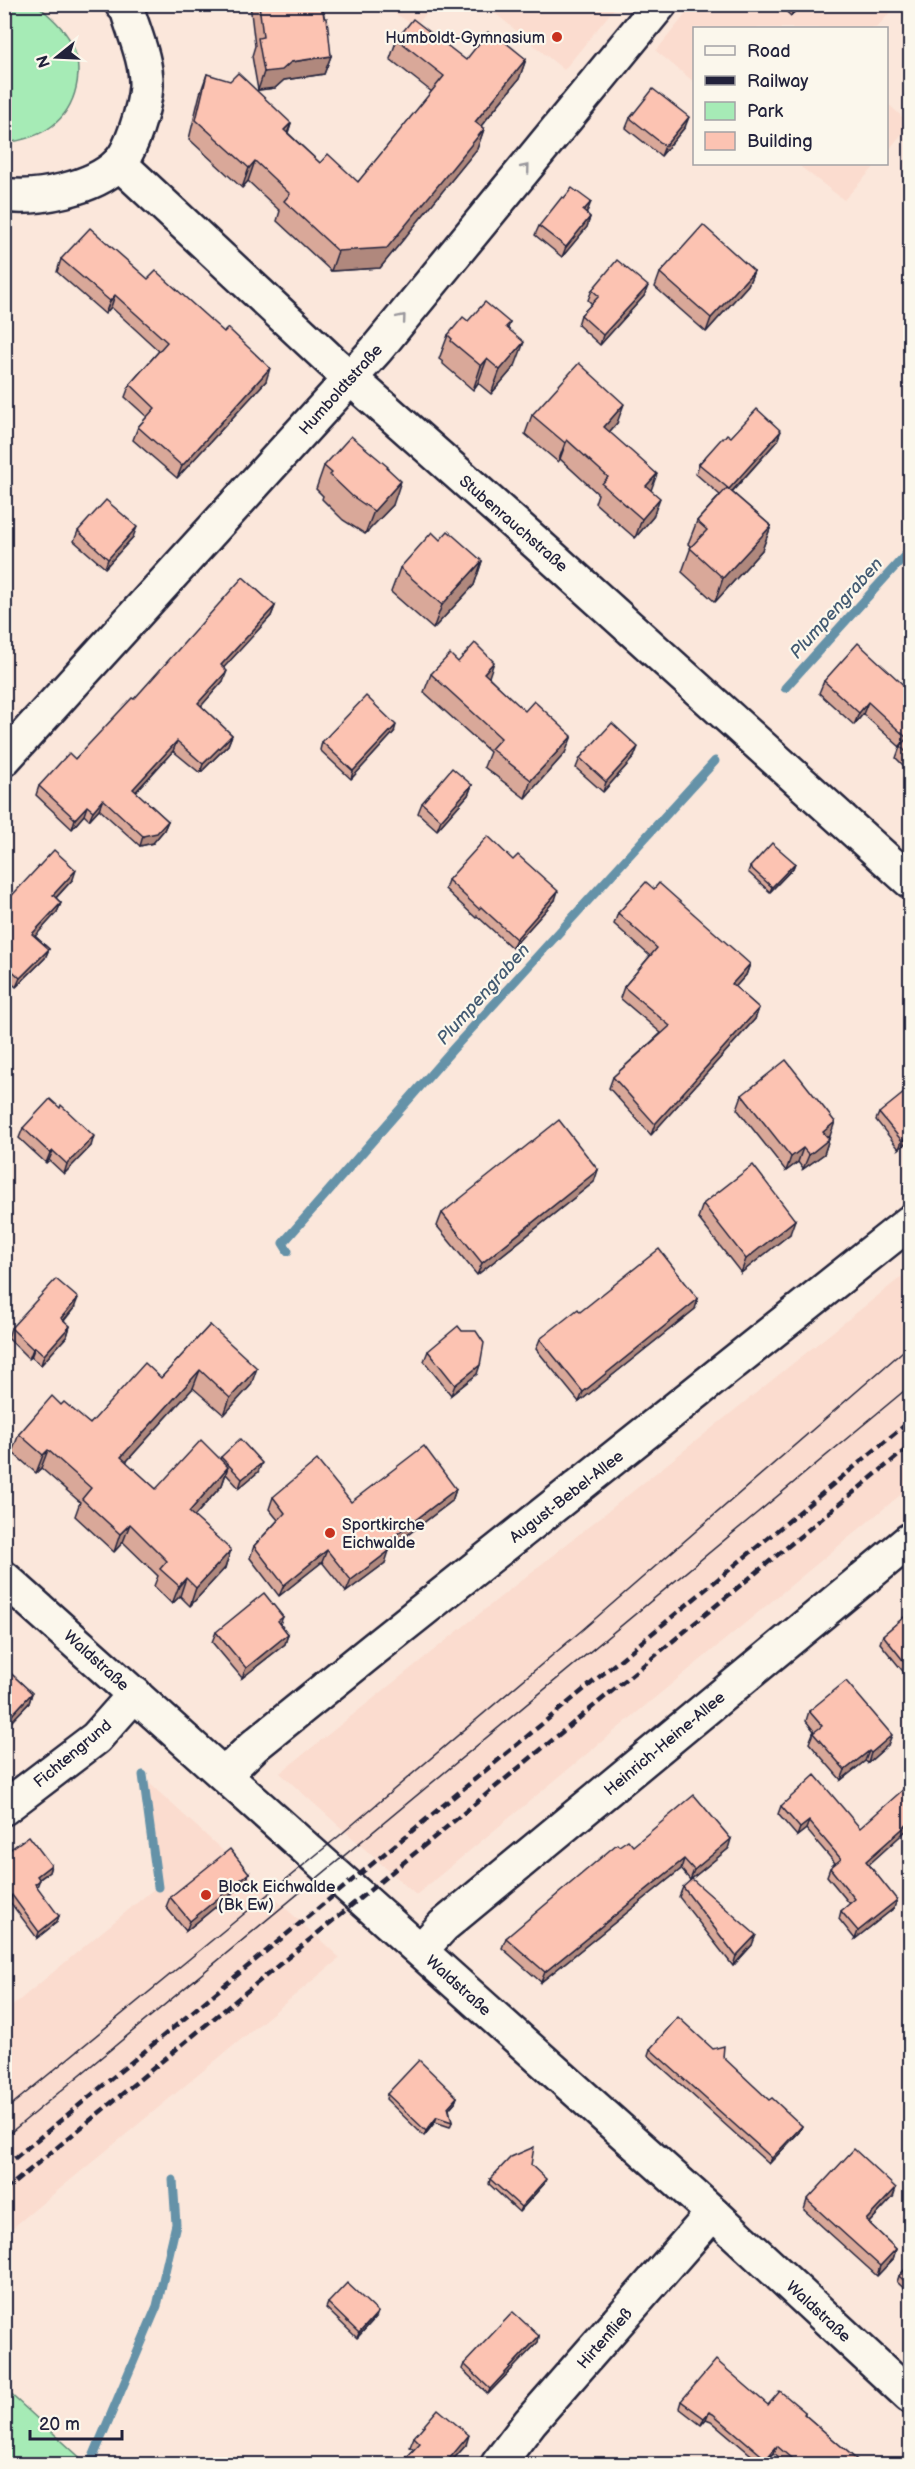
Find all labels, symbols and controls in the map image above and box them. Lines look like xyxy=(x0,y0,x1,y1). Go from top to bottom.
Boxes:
north arrow xyxy=(27,27,87,87)
legend xyxy=(693,27,888,165)
place label: Humboldt-Gymnasium xyxy=(385,29,545,48)
marker: Humboldt-Gymnasium xyxy=(550,30,564,44)
text: Road xyxy=(747,41,791,62)
text: N xyxy=(33,53,55,70)
text: Railway xyxy=(747,71,809,92)
text: Park xyxy=(747,101,783,122)
text: Building xyxy=(747,131,813,152)
one-way arrow xyxy=(519,163,530,174)
one-way arrow xyxy=(395,314,406,325)
street label: Humboldtstraße xyxy=(296,340,387,439)
street label: Stubenrauchstraße xyxy=(455,472,572,577)
water label: Plumpengraben xyxy=(786,553,887,663)
water label: Plumpengraben xyxy=(433,939,534,1049)
street label: August-Bebel-Allee xyxy=(506,1446,628,1548)
place label: Sportkirche Eichwalde xyxy=(342,1516,425,1553)
marker: Sportkirche Eichwalde xyxy=(323,1526,337,1540)
street label: Waldstraße xyxy=(59,1627,133,1696)
street label: Heinrich-Heine-Allee xyxy=(601,1688,730,1800)
street label: Fichtengrund xyxy=(30,1716,116,1792)
place label: Block Eichwalde (Bk Ew) xyxy=(218,1878,336,1915)
marker: Block Eichwalde (Bk Ew) xyxy=(199,1888,213,1902)
street label: Waldstraße xyxy=(421,1952,495,2021)
street label: Waldstraße xyxy=(782,2277,854,2347)
street label: Hirtenfließ xyxy=(574,2305,637,2373)
scale bar xyxy=(30,2403,122,2441)
text: 20 m xyxy=(39,2414,80,2435)

